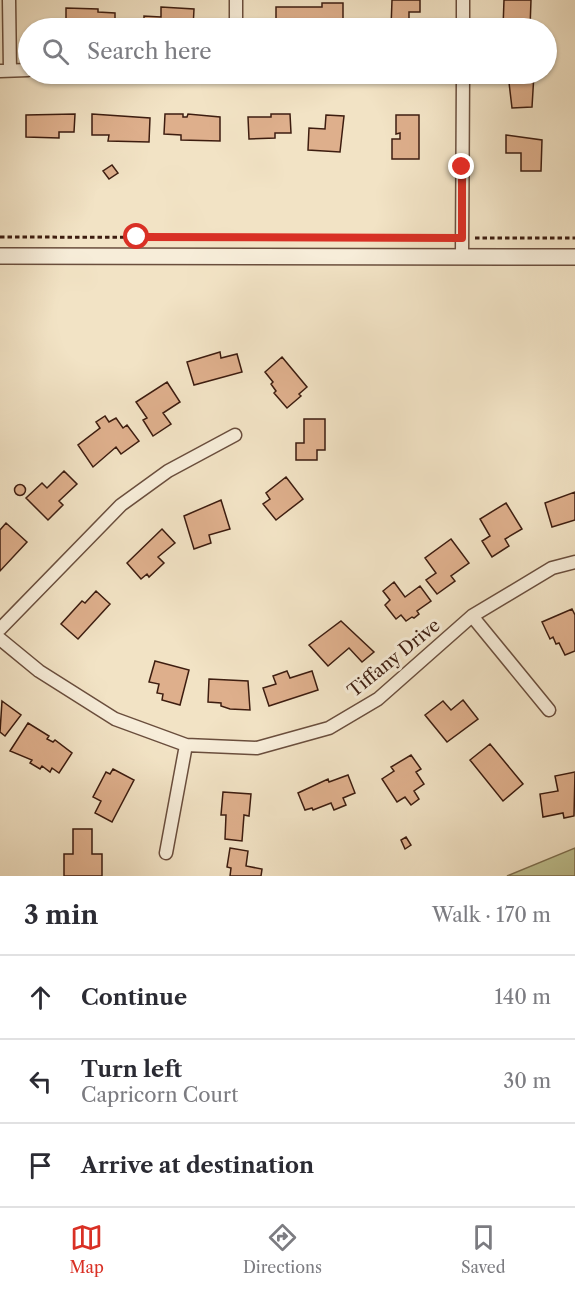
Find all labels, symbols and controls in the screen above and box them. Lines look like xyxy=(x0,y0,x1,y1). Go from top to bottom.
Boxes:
search box xyxy=(18,18,557,84)
icon: search xyxy=(39,35,72,68)
text: Search here xyxy=(87,38,212,65)
route end xyxy=(448,153,474,179)
route start xyxy=(123,223,149,249)
street label: Tiffany Drive xyxy=(343,614,445,702)
text: 3 min xyxy=(24,899,98,931)
text: Walk · 170 m xyxy=(432,903,551,927)
icon: ahead xyxy=(24,981,57,1014)
text: Continue xyxy=(81,984,187,1011)
text: 140 m xyxy=(494,985,551,1009)
text: Turn left xyxy=(81,1056,182,1083)
icon: left xyxy=(24,1065,57,1098)
text: 30 m xyxy=(503,1069,551,1093)
text: Capricorn Court xyxy=(81,1083,238,1107)
icon: arrive xyxy=(24,1149,57,1182)
text: Arrive at destination xyxy=(81,1152,314,1179)
tab: Map xyxy=(70,1221,104,1277)
tab: Directions xyxy=(243,1221,322,1277)
tab: Saved xyxy=(461,1221,505,1277)

